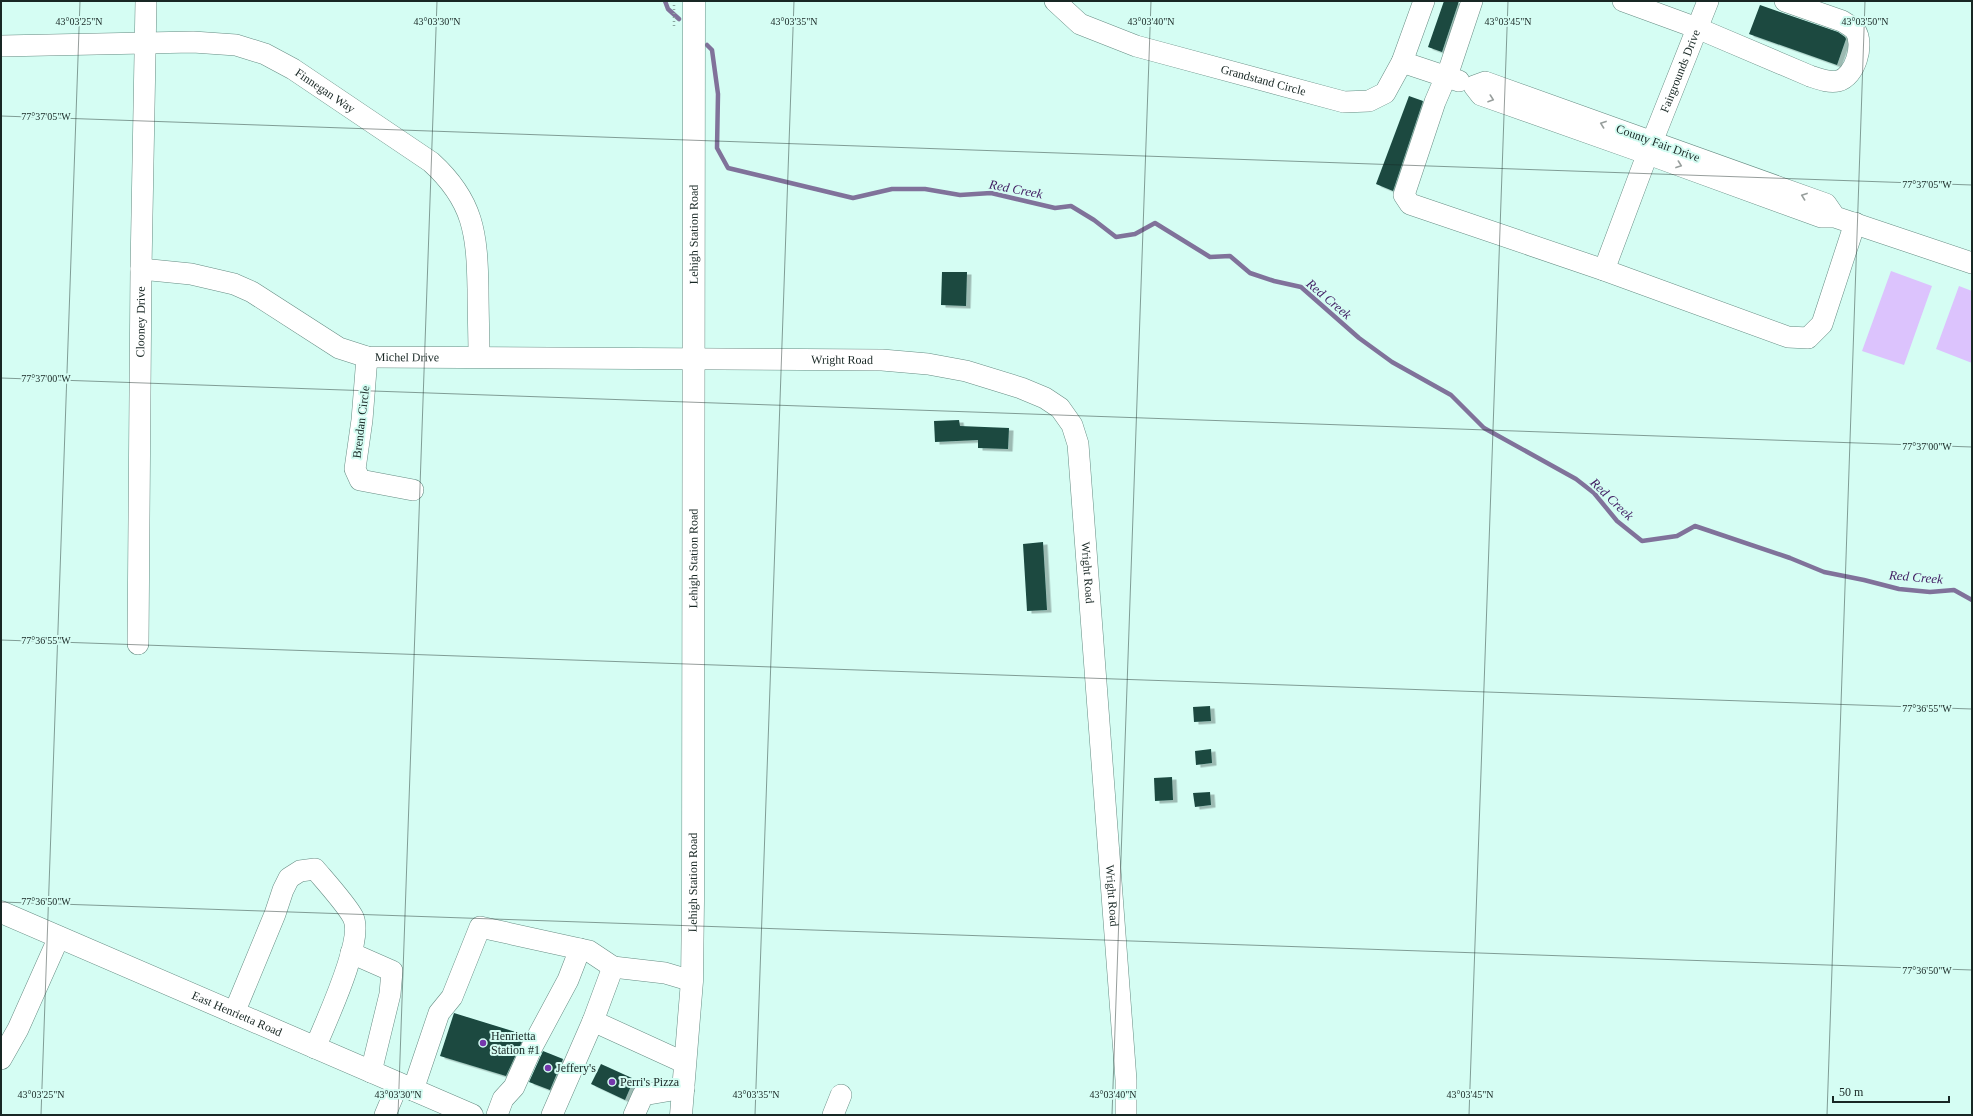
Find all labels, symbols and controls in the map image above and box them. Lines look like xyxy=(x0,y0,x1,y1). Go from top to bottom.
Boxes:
text: 43°03'25"N xyxy=(55,16,103,27)
text: 43°03'30"N xyxy=(413,16,461,27)
text: 43°03'35"N xyxy=(770,16,818,27)
text: 43°03'40"N xyxy=(1127,16,1175,27)
text: 43°03'45"N xyxy=(1484,16,1532,27)
text: 43°03'50"N xyxy=(1841,16,1889,27)
street label: Fairgrounds Drive xyxy=(1657,28,1703,115)
street label: Grandstand Circle xyxy=(1219,62,1307,98)
street label: Finnegan Way xyxy=(293,66,358,116)
one-way arrow xyxy=(1487,94,1494,103)
text: 77°37'05"W xyxy=(21,111,71,122)
one-way arrow xyxy=(1599,120,1606,128)
street label: County Fair Drive xyxy=(1614,121,1702,165)
one-way arrow xyxy=(1676,161,1683,169)
water label: Red Creek xyxy=(987,176,1044,202)
text: 77°37'05"W xyxy=(1902,179,1952,190)
street label: Lehigh Station Road xyxy=(687,185,701,284)
one-way arrow xyxy=(1801,192,1808,201)
water label: Red Creek xyxy=(1303,275,1355,322)
street label: Clooney Drive xyxy=(133,286,148,358)
street label: Michel Drive xyxy=(375,350,439,364)
street label: Wright Road xyxy=(811,353,873,367)
text: 77°37'00"W xyxy=(21,373,71,384)
street label: Brendan Circle xyxy=(350,385,372,459)
text: 77°37'00"W xyxy=(1902,441,1952,452)
water label: Red Creek xyxy=(1587,474,1637,523)
street label: Lehigh Station Road xyxy=(686,509,700,608)
street label: Wright Road xyxy=(1078,541,1097,604)
water label: Red Creek xyxy=(1887,567,1944,587)
text: 77°36'55"W xyxy=(21,635,71,646)
text: 77°36'55"W xyxy=(1902,703,1952,714)
street label: Lehigh Station Road xyxy=(686,833,700,932)
street label: Wright Road xyxy=(1103,864,1121,927)
text: 77°36'50"W xyxy=(21,896,71,907)
text: 77°36'50"W xyxy=(1902,965,1952,976)
street label: East Henrietta Road xyxy=(190,988,284,1039)
place label: Henrietta Station #1 xyxy=(491,1029,540,1057)
marker: Henrietta Station #1 xyxy=(478,1038,488,1048)
place label: Jeffery's xyxy=(556,1061,596,1075)
marker: Jeffery's xyxy=(543,1063,553,1073)
place label: Perri's Pizza xyxy=(620,1075,680,1089)
marker: Perri's Pizza xyxy=(607,1077,617,1087)
scale bar xyxy=(1833,1078,1949,1104)
text: 50 m xyxy=(1839,1085,1864,1099)
text: 43°03'25"N xyxy=(17,1089,65,1100)
text: 43°03'30"N xyxy=(374,1089,422,1100)
text: 43°03'35"N xyxy=(732,1089,780,1100)
text: 43°03'40"N xyxy=(1089,1089,1137,1100)
text: 43°03'45"N xyxy=(1446,1089,1494,1100)

